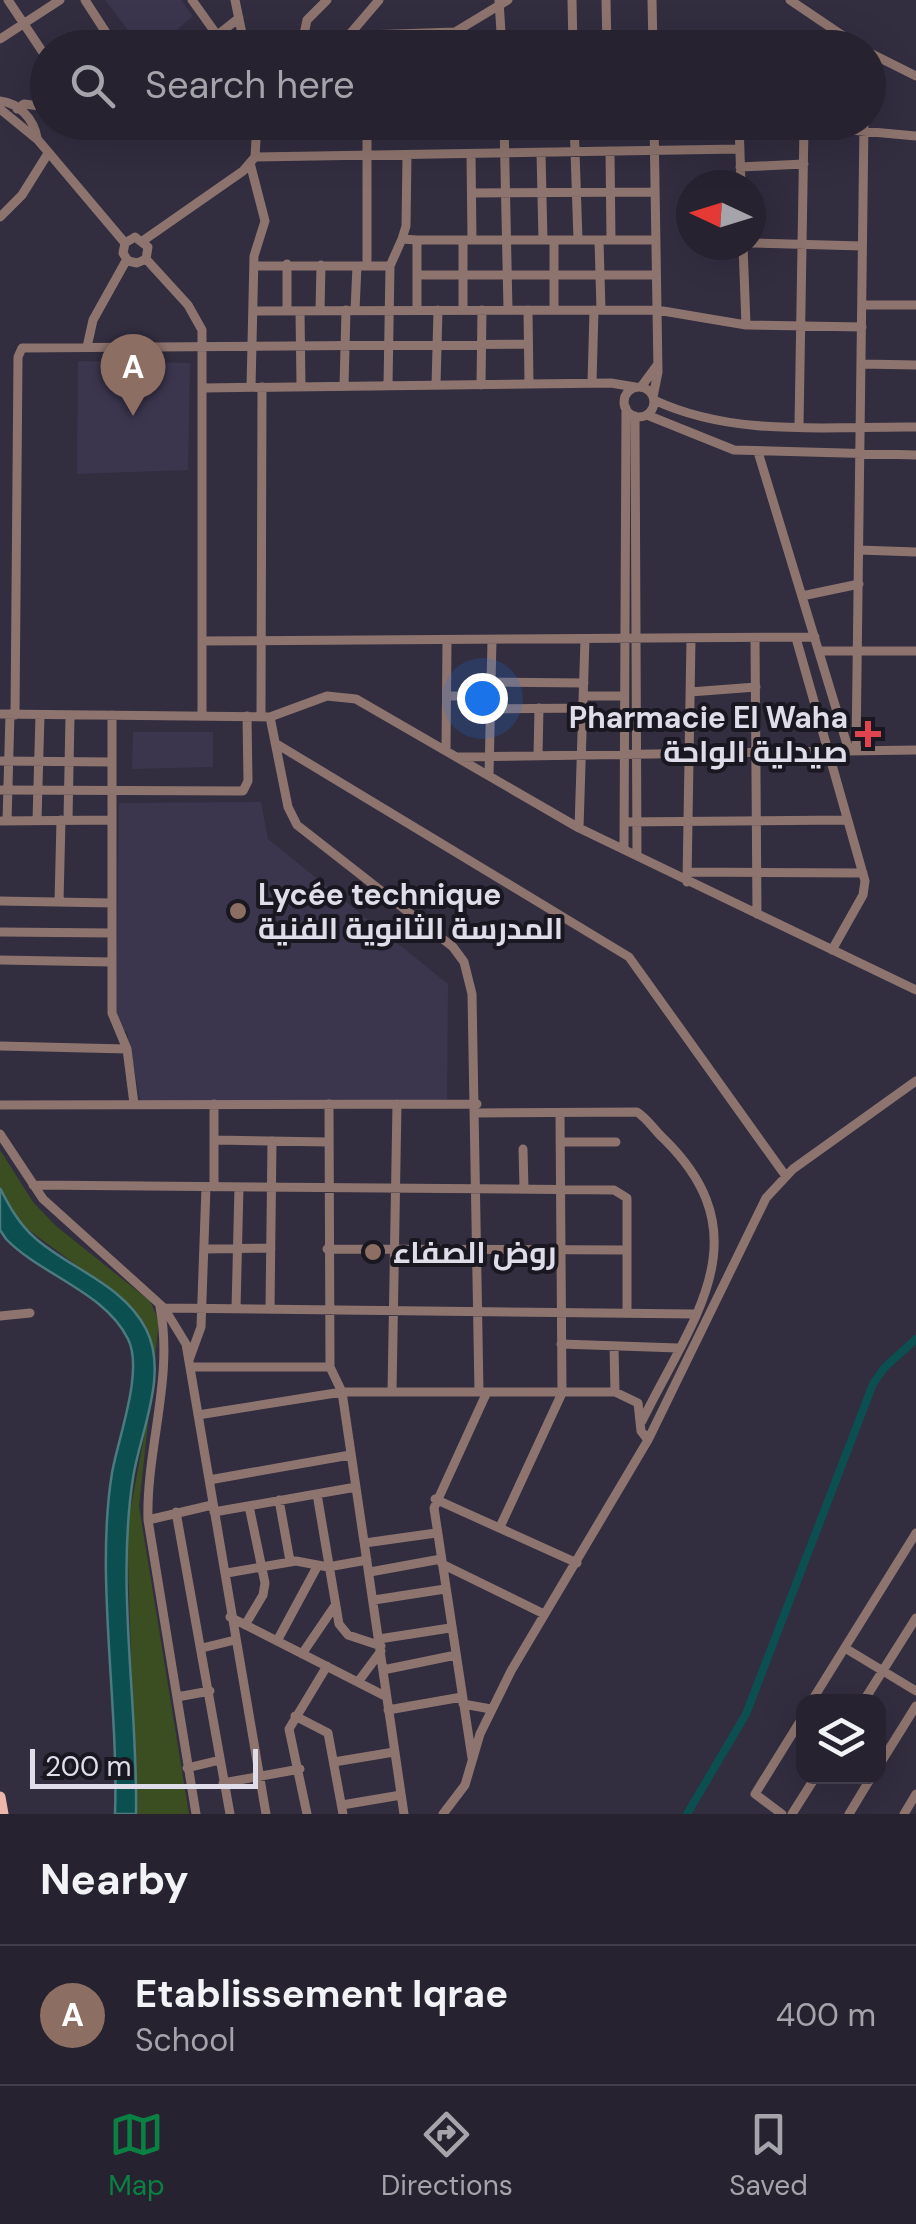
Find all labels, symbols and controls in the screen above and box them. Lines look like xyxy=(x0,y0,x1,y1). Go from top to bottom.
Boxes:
search box xyxy=(30,30,886,140)
icon: search xyxy=(65,58,120,113)
text: Search here xyxy=(145,60,355,110)
north arrow xyxy=(676,170,766,260)
pin: A xyxy=(100,334,166,416)
your location xyxy=(457,673,508,724)
place label: Pharmacie El Waha صيدلية الواحة xyxy=(569,698,848,771)
marker: Pharmacie El Waha صيدلية الواحة xyxy=(857,723,879,745)
place label: Lycée technique المدرسة الثانوية الفنية xyxy=(258,875,563,948)
marker: Lycée technique المدرسة الثانوية الفنية xyxy=(227,900,249,922)
place label: روض الصفاء xyxy=(393,1233,556,1272)
marker: روض الصفاء xyxy=(362,1241,384,1263)
map controls xyxy=(796,1694,886,1784)
button: layers xyxy=(796,1694,886,1784)
scale bar xyxy=(30,1744,258,1788)
text: 200 m xyxy=(45,1748,132,1785)
text: Nearby xyxy=(40,1852,189,1907)
text: Etablissement Iqrae xyxy=(135,1969,508,2019)
text: A xyxy=(61,1994,84,2036)
text: 400 m xyxy=(776,1994,876,2036)
text: School xyxy=(135,2019,235,2061)
tab: Map xyxy=(108,2107,165,2204)
tab: Directions xyxy=(381,2107,513,2204)
tab: Saved xyxy=(729,2107,808,2204)

